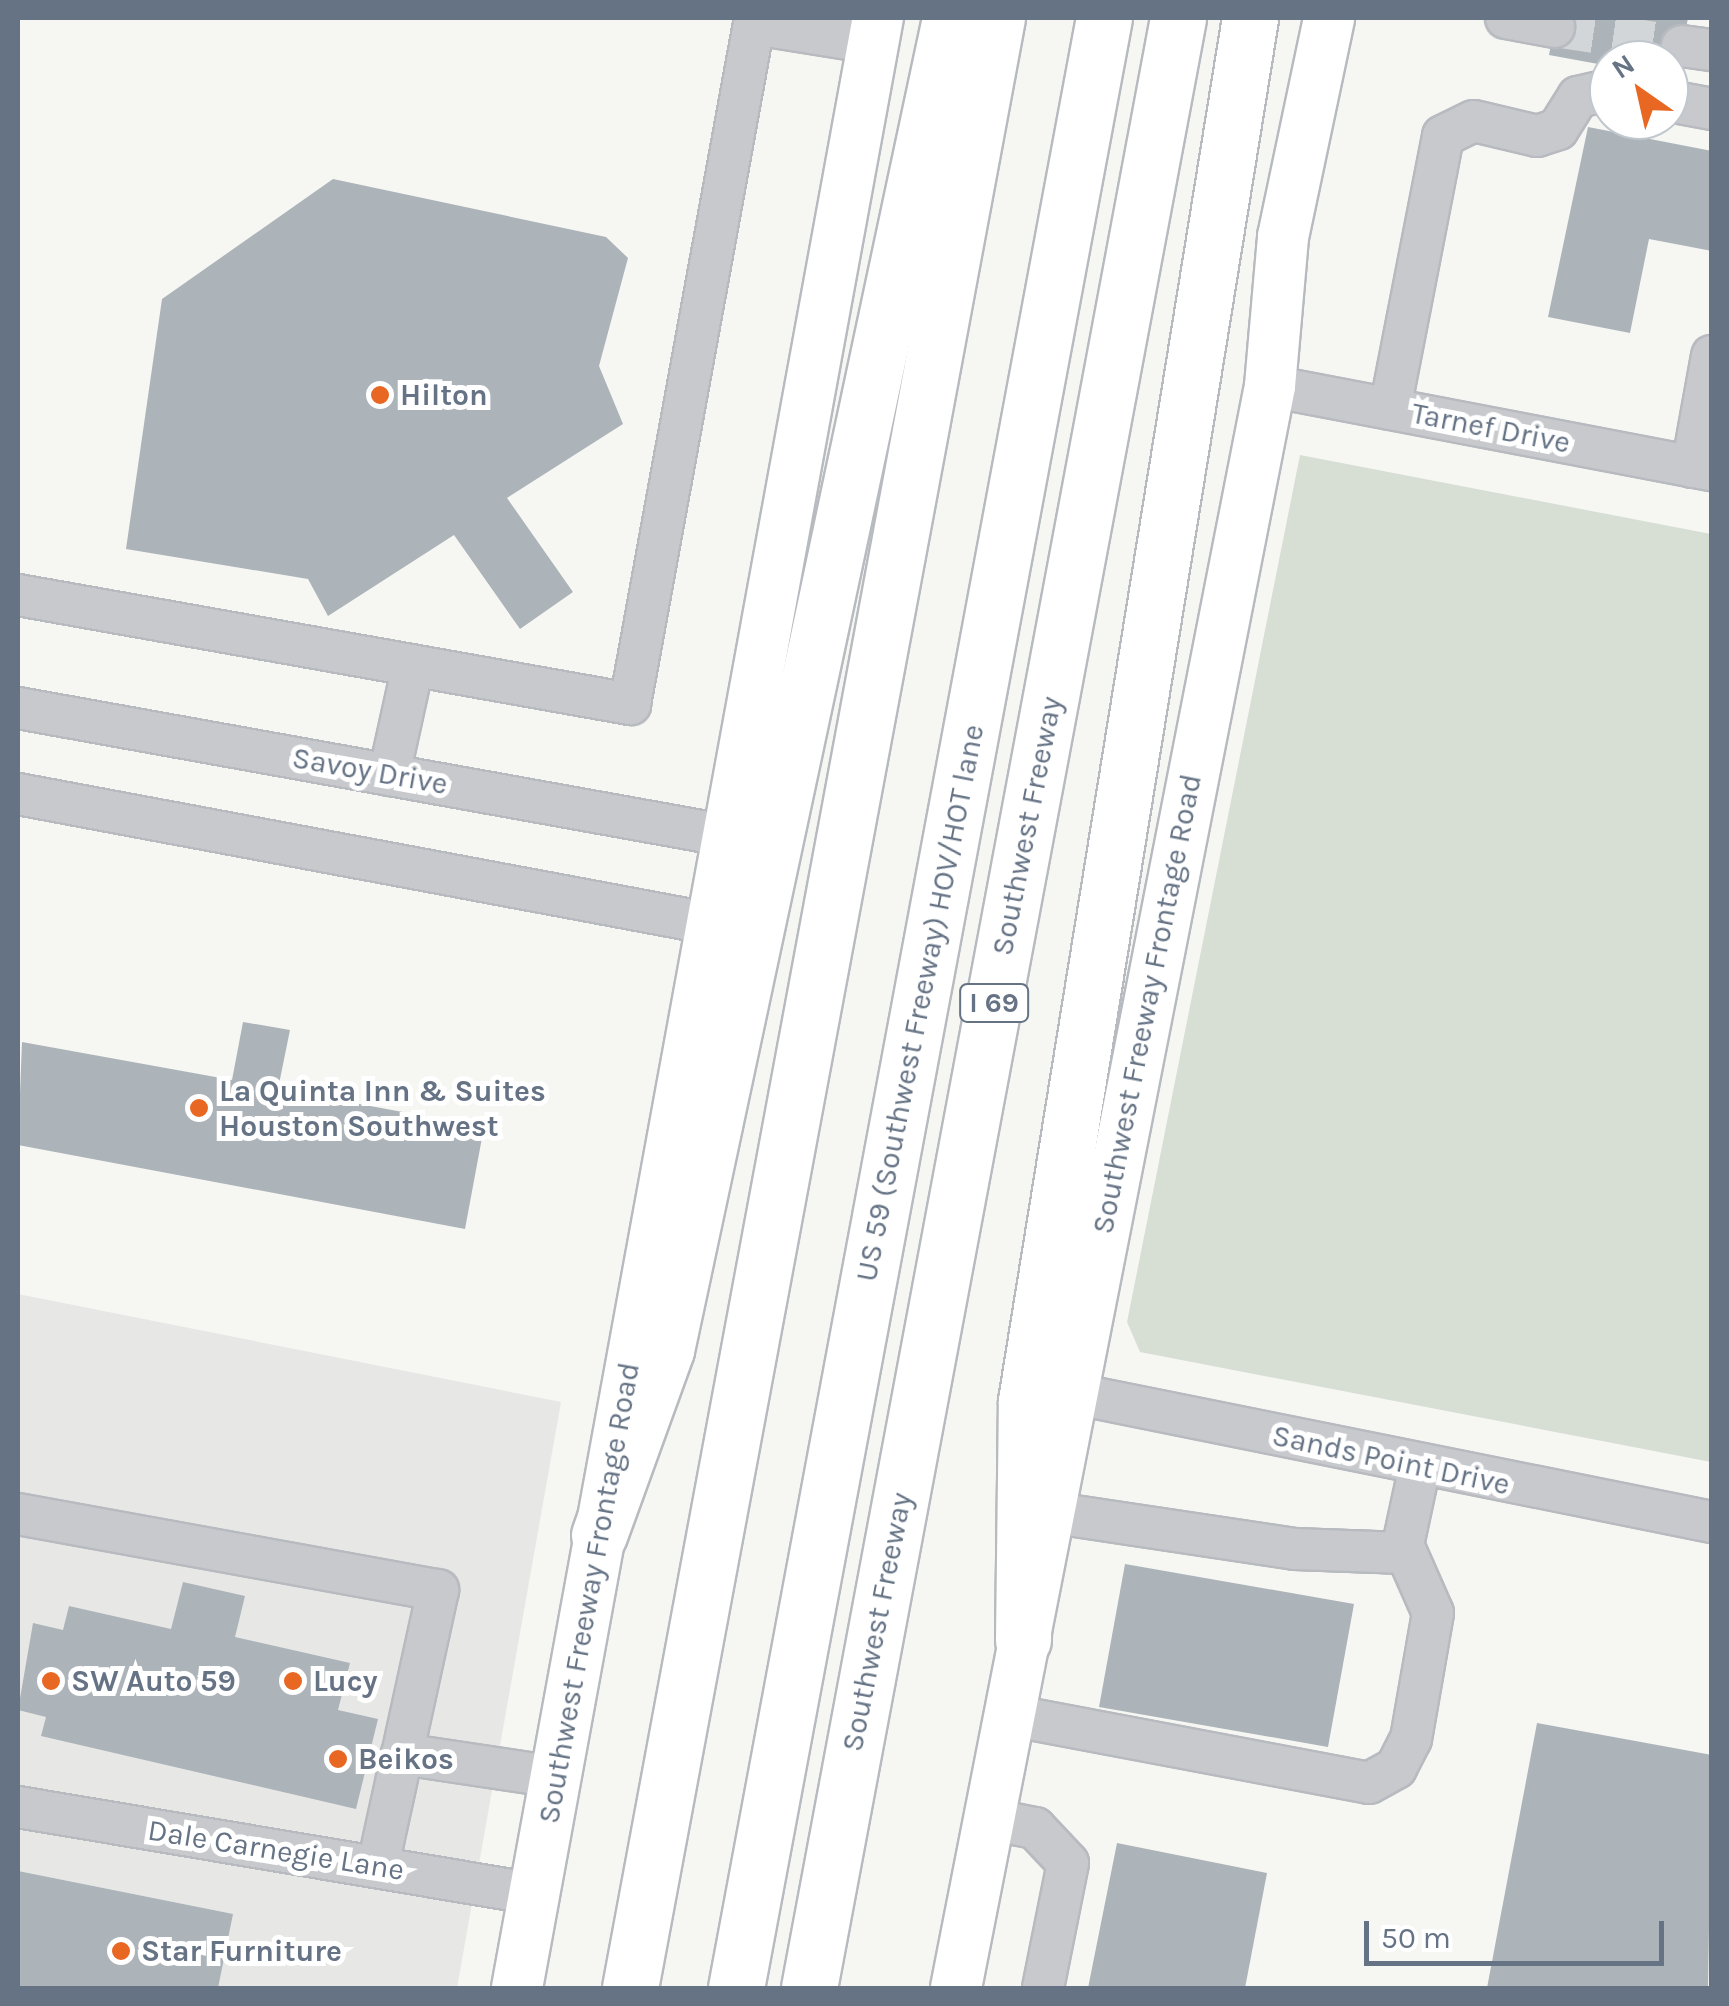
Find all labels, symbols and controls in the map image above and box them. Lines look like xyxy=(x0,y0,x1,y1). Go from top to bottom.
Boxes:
north arrow xyxy=(1589,40,1689,140)
text: N xyxy=(1606,47,1641,86)
place label: Hilton xyxy=(400,377,488,413)
marker: Hilton xyxy=(369,384,391,406)
street label: Tarnef Drive xyxy=(1409,395,1573,461)
street label: Southwest Freeway xyxy=(984,693,1070,959)
street label: US 59 (Southwest Freeway) HOV/HOT lane xyxy=(848,721,992,1285)
street label: Savoy Drive xyxy=(289,740,451,802)
street label: Southwest Freeway Frontage Road xyxy=(1085,771,1209,1237)
road number: I 69 xyxy=(959,980,1029,1026)
place label: La Quinta Inn & Suites Houston Southwest xyxy=(219,1073,546,1144)
marker: La Quinta Inn & Suites Houston Southwest xyxy=(188,1097,210,1119)
street label: Southwest Freeway Frontage Road xyxy=(531,1360,647,1826)
street label: Sands Point Drive xyxy=(1269,1417,1513,1503)
street label: Southwest Freeway xyxy=(834,1489,920,1755)
place label: SW Auto 59 xyxy=(71,1663,236,1699)
place label: Lucy xyxy=(313,1663,378,1699)
marker: SW Auto 59 xyxy=(40,1670,62,1692)
marker: Lucy xyxy=(282,1670,304,1692)
place label: Beikos xyxy=(358,1741,454,1777)
marker: Beikos xyxy=(327,1748,349,1770)
street label: Dale Carnegie Lane xyxy=(145,1812,407,1888)
scale bar xyxy=(1369,1901,1669,1963)
text: 50 m xyxy=(1381,1920,1451,1956)
place label: Star Furniture xyxy=(141,1933,342,1969)
marker: Star Furniture xyxy=(110,1940,132,1962)

